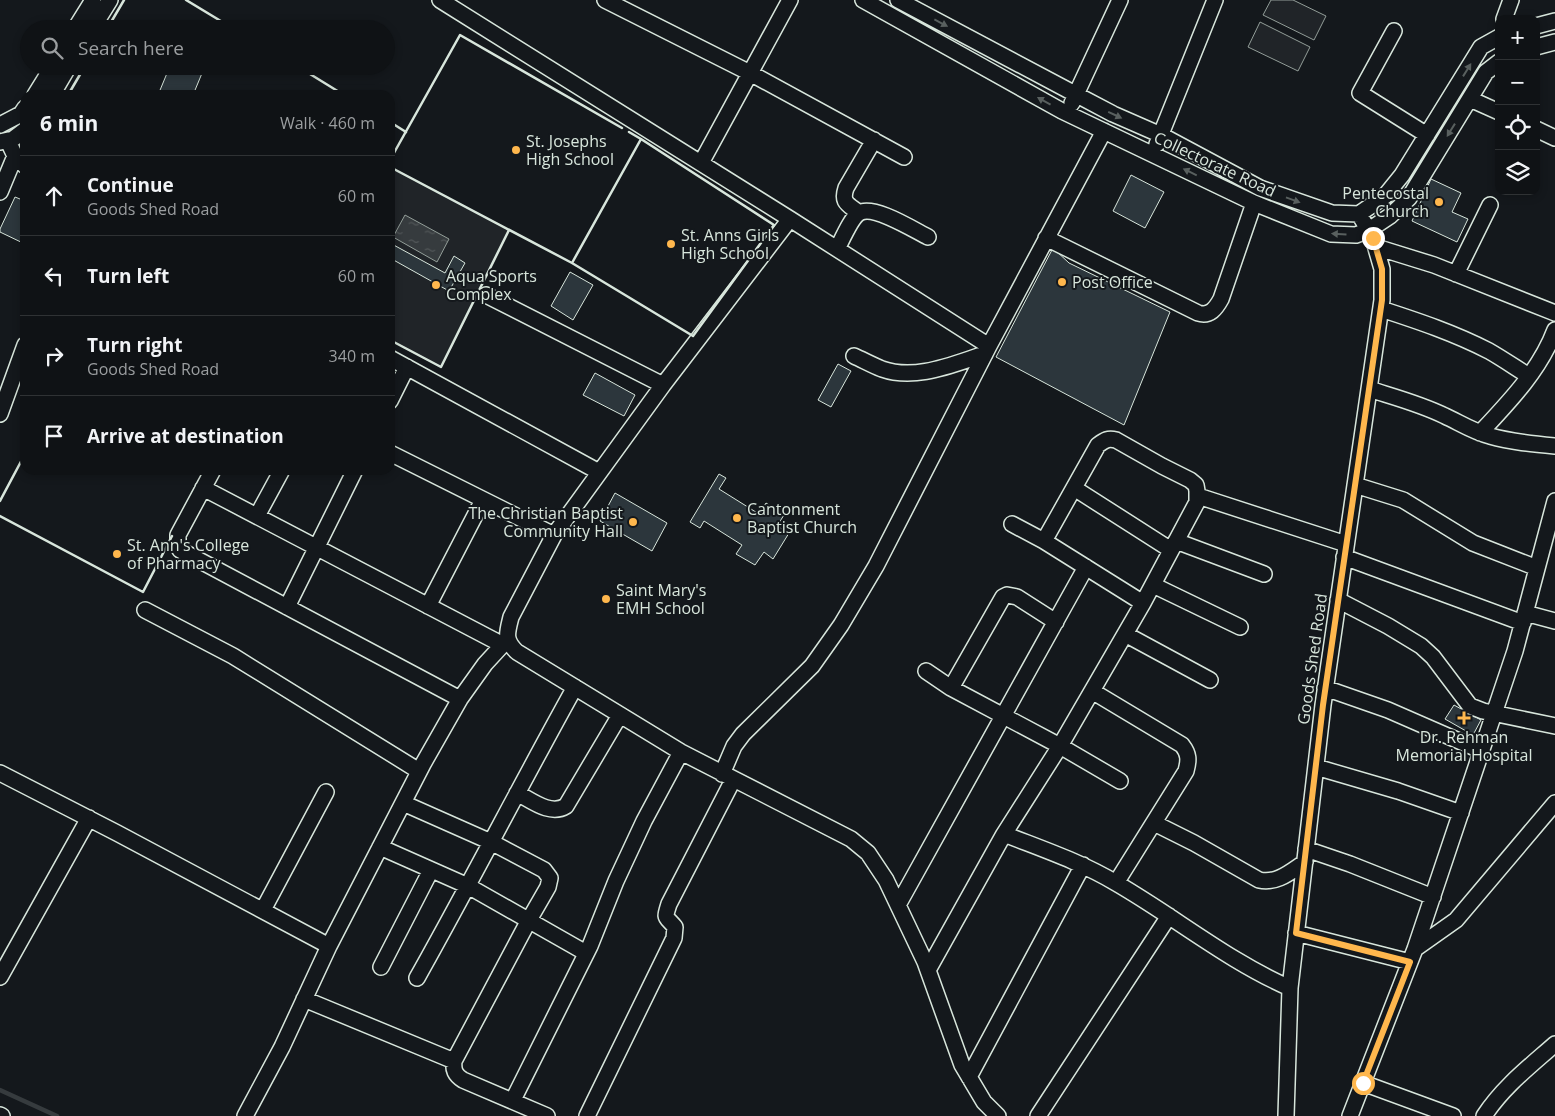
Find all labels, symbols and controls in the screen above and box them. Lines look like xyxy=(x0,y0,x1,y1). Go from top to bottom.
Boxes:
map controls xyxy=(1495,15,1540,195)
button: + xyxy=(1495,15,1540,60)
one-way arrow xyxy=(933,19,948,27)
search box xyxy=(20,20,395,75)
icon: search xyxy=(38,34,66,62)
text: Search here xyxy=(78,35,184,61)
button: − xyxy=(1495,60,1540,105)
one-way arrow xyxy=(1463,64,1472,77)
one-way arrow xyxy=(1037,96,1050,105)
button: locate xyxy=(1495,105,1540,150)
text: 6 min xyxy=(40,109,98,137)
one-way arrow xyxy=(1108,110,1123,119)
text: Walk · 460 m xyxy=(280,112,375,134)
one-way arrow xyxy=(1446,123,1456,136)
street label: Collectorate Road xyxy=(1150,126,1280,202)
place label: St. Josephs High School xyxy=(526,130,614,170)
marker: St. Josephs High School xyxy=(510,144,522,156)
button: layers xyxy=(1495,150,1540,195)
one-way arrow xyxy=(1183,168,1197,176)
text: Continue xyxy=(87,172,174,198)
icon: ahead xyxy=(40,182,68,210)
place label: Pentecostal Church xyxy=(1342,182,1429,222)
text: 60 m xyxy=(338,185,375,207)
one-way arrow xyxy=(1286,196,1301,204)
marker: Pentecostal Church xyxy=(1433,196,1445,208)
text: Goods Shed Road xyxy=(87,198,219,220)
place label: St. Anns Girls High School xyxy=(681,224,779,264)
route end xyxy=(1362,227,1385,250)
one-way arrow xyxy=(1331,230,1347,238)
marker: St. Anns Girls High School xyxy=(665,238,677,250)
icon: left xyxy=(40,262,68,290)
text: Turn left xyxy=(87,263,169,289)
text: 60 m xyxy=(338,265,375,287)
place label: Aqua Sports Complex xyxy=(446,265,537,305)
place label: Post Office xyxy=(1072,271,1153,293)
marker: Post Office xyxy=(1056,276,1068,288)
marker: Aqua Sports Complex xyxy=(430,279,442,291)
text: Turn right xyxy=(87,332,182,358)
icon: right xyxy=(40,342,68,370)
text: 340 m xyxy=(329,345,375,367)
text: Goods Shed Road xyxy=(87,358,219,380)
icon: arrive xyxy=(40,422,68,450)
text: Arrive at destination xyxy=(87,423,284,449)
place label: Cantonment Baptist Church xyxy=(747,498,857,538)
place label: The Christian Baptist Community Hall xyxy=(468,502,623,542)
marker: Cantonment Baptist Church xyxy=(731,512,743,524)
marker: The Christian Baptist Community Hall xyxy=(627,516,639,528)
place label: St. Ann's College of Pharmacy xyxy=(127,534,249,574)
marker: St. Ann's College of Pharmacy xyxy=(111,548,123,560)
place label: Saint Mary's EMH School xyxy=(616,579,706,619)
street label: Goods Shed Road xyxy=(1292,592,1332,726)
marker: Saint Mary's EMH School xyxy=(600,593,612,605)
marker: Dr. Rehman Memorial Hospital xyxy=(1457,711,1471,725)
place label: Dr. Rehman Memorial Hospital xyxy=(1396,726,1532,766)
route start xyxy=(1352,1072,1375,1095)

